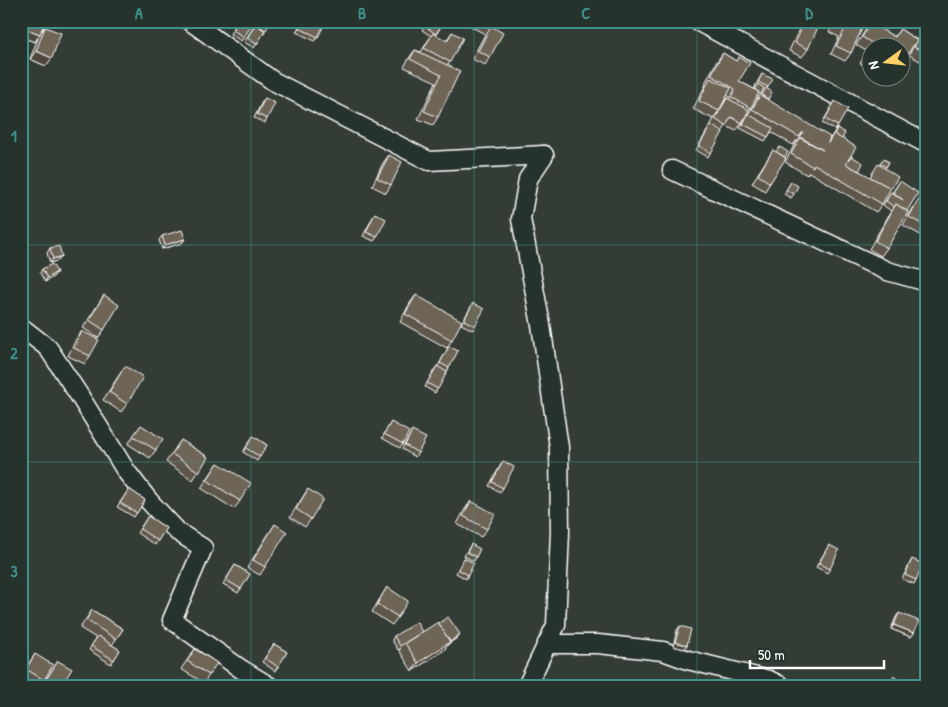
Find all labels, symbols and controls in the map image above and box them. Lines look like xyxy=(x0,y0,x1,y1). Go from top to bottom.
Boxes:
text: A xyxy=(135,2,143,24)
text: B xyxy=(358,2,366,24)
text: C xyxy=(582,2,591,24)
text: D xyxy=(805,2,813,24)
north arrow xyxy=(860,38,910,88)
text: N xyxy=(863,59,883,72)
text: 1 xyxy=(11,125,17,147)
text: 2 xyxy=(10,342,18,364)
text: 3 xyxy=(10,560,18,582)
scale bar xyxy=(750,637,884,669)
text: 50 m xyxy=(758,644,785,665)

